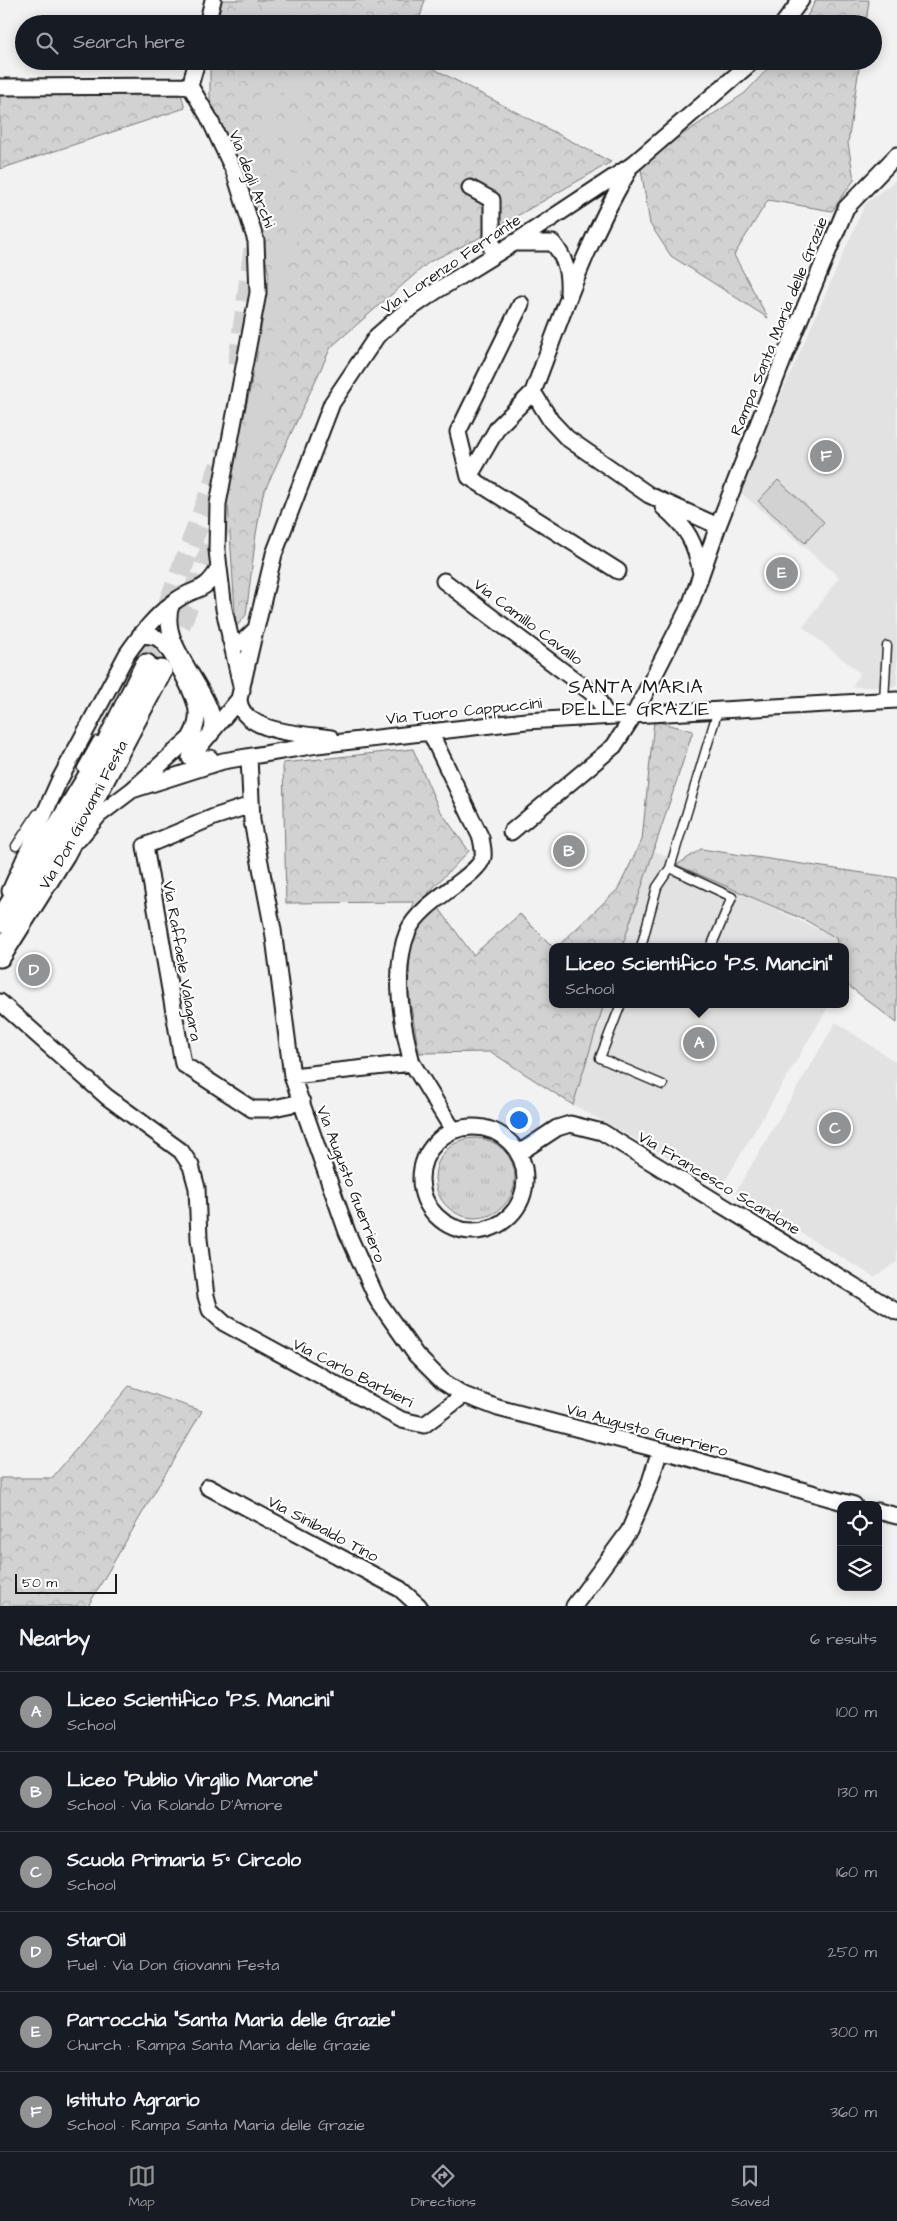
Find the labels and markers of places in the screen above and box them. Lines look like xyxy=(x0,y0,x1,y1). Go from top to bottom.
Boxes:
pin: F xyxy=(810,437,842,475)
pin: E xyxy=(766,554,798,592)
pin: B xyxy=(553,832,585,870)
pin: D xyxy=(18,951,50,989)
pin: A xyxy=(683,1024,715,1062)
pin: C xyxy=(819,1109,851,1147)

